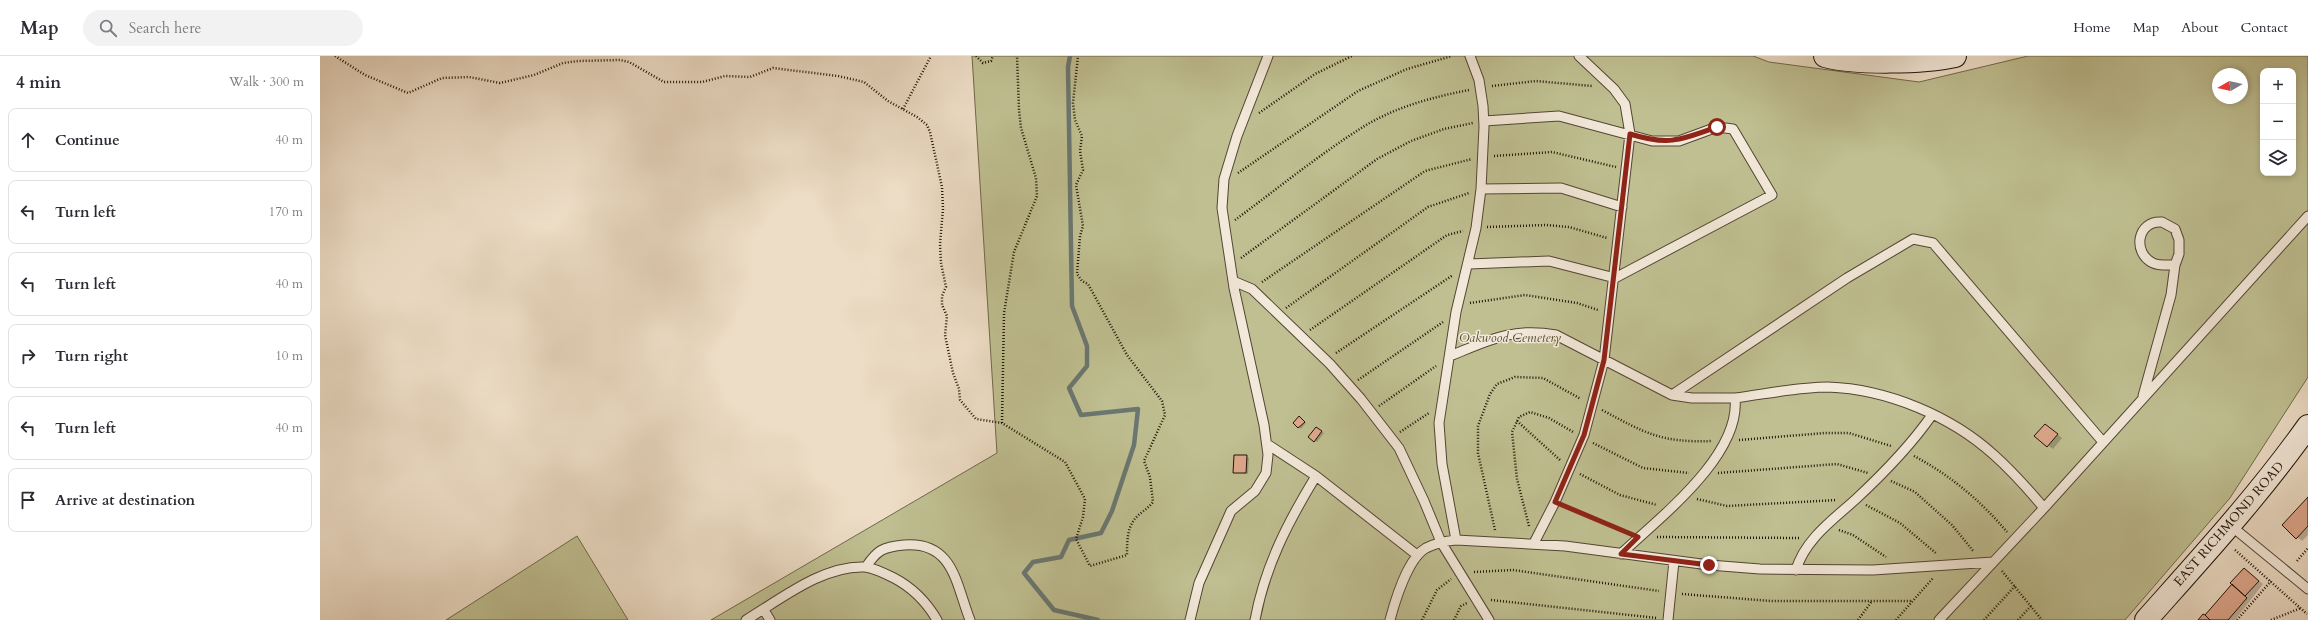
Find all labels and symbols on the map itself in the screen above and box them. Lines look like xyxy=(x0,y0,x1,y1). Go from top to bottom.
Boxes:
north arrow xyxy=(2212,68,2248,104)
route start xyxy=(1708,118,1726,136)
park label: Oakwood Cemetery xyxy=(1459,329,1562,347)
street label: EAST RICHMOND ROAD xyxy=(2170,458,2288,590)
route end xyxy=(1700,556,1718,574)

